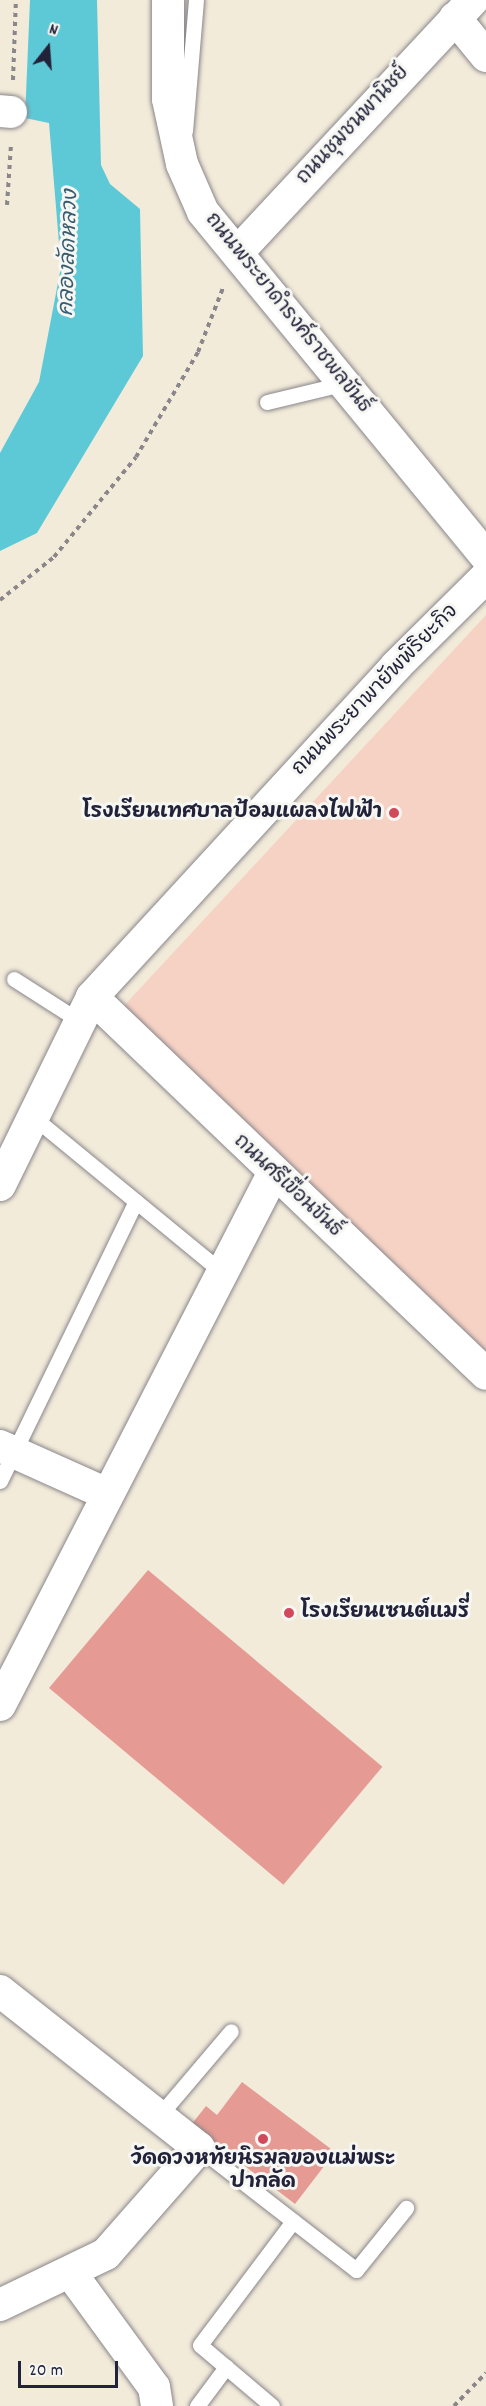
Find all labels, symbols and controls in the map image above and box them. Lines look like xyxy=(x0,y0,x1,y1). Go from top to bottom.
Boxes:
north arrow xyxy=(18,18,78,78)
text: N xyxy=(46,18,61,42)
street label: ถนนชุมชนพานิชย์ xyxy=(293,62,415,190)
water label: คลองลัดหลวง xyxy=(55,189,85,317)
street label: ถนนพระยาดำรงค์ราชพลขันธ์ xyxy=(199,209,375,419)
street label: ถนนพระยาพายัพพิริยะกิจ xyxy=(288,601,464,781)
place label: โรงเรียนเทศบาลป้อมแผลงไฟฟ้า xyxy=(83,801,382,825)
marker: โรงเรียนเทศบาลป้อมแผลงไฟฟ้า xyxy=(387,806,401,820)
street label: ถนนศรีเขื่อนขันธ์ xyxy=(228,1130,346,1244)
place label: โรงเรียนเซนต์แมรี่ xyxy=(301,1601,469,1625)
marker: โรงเรียนเซนต์แมรี่ xyxy=(282,1606,296,1620)
marker: วัดดวงหทัยนิรมลของแม่พระ ปากลัด xyxy=(256,2132,270,2146)
place label: วัดดวงหทัยนิรมลของแม่พระ ปากลัด xyxy=(131,2148,395,2195)
scale bar xyxy=(21,2349,122,2387)
text: 20 m xyxy=(29,2359,63,2384)

